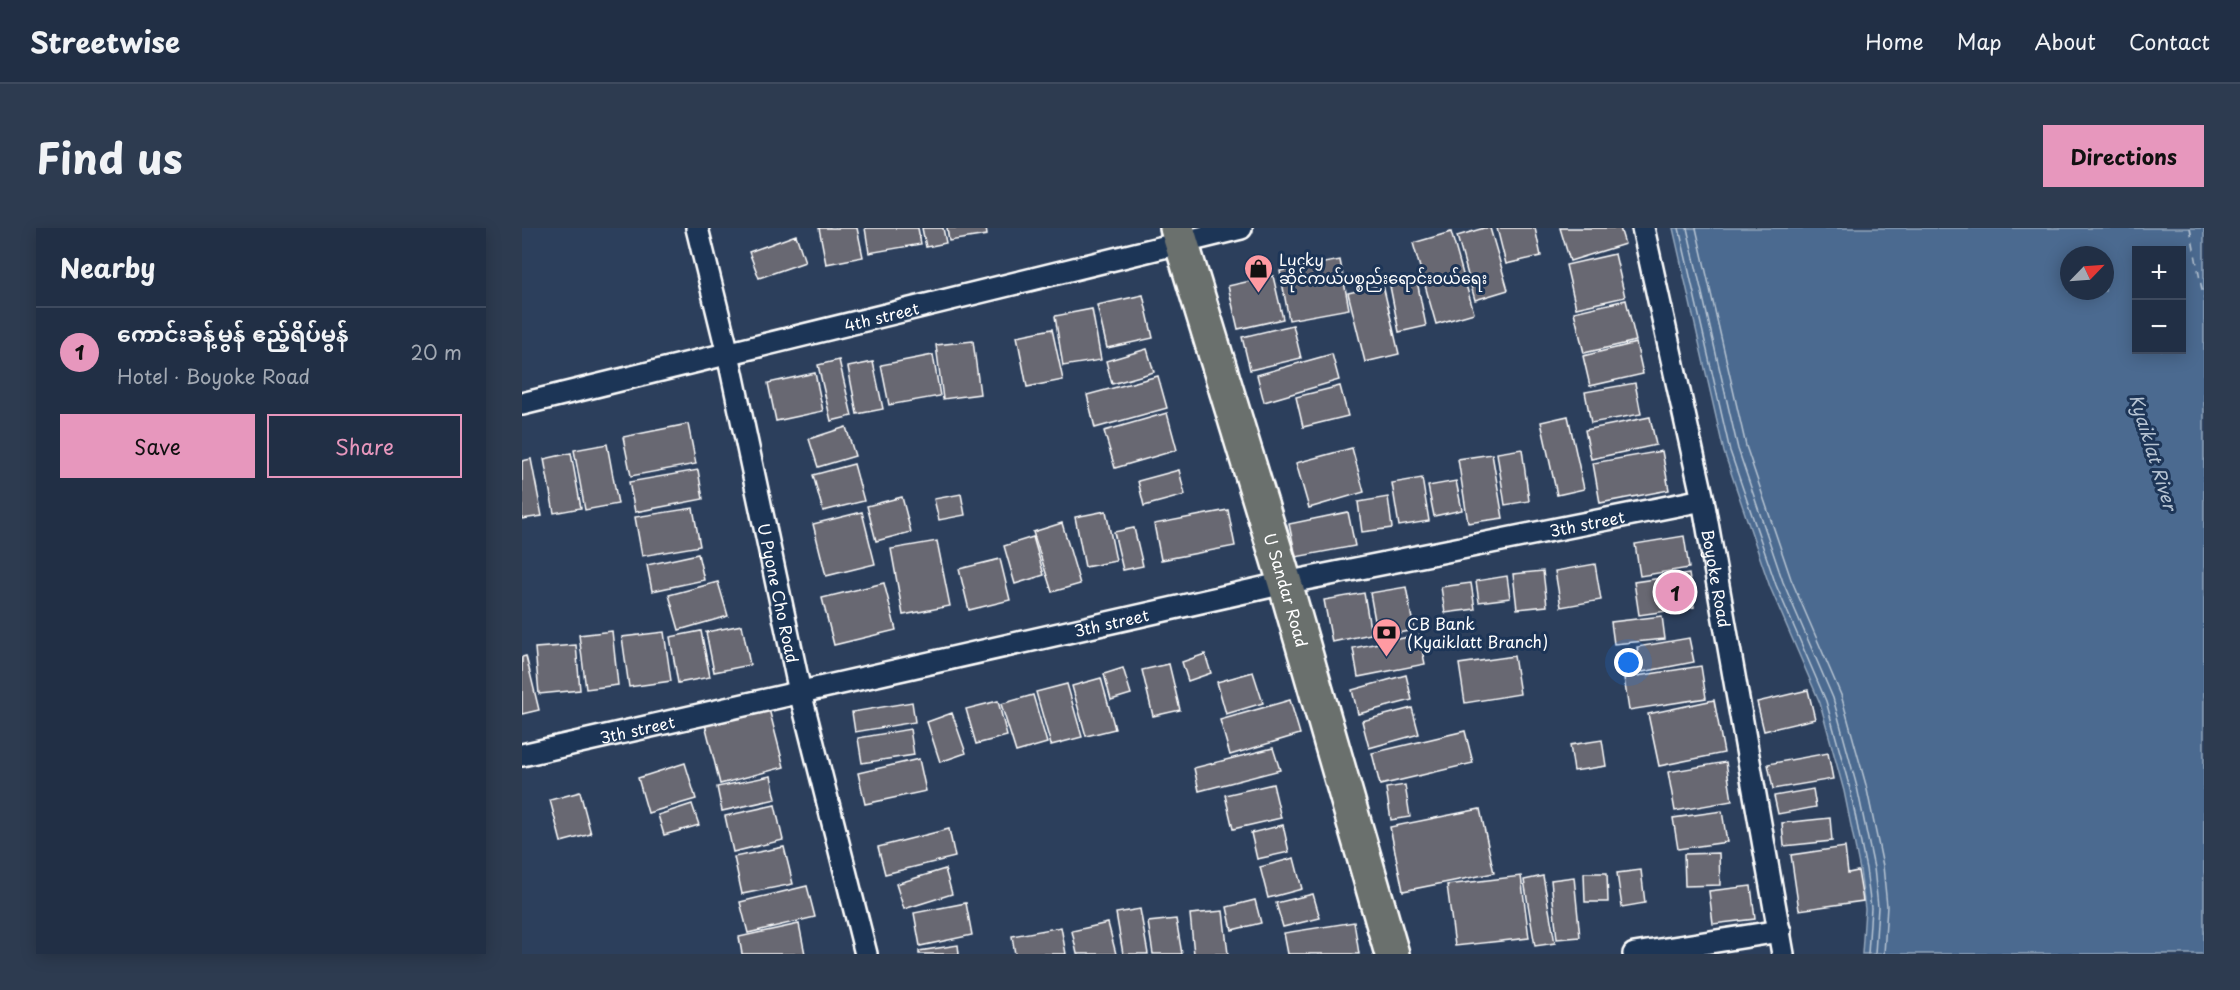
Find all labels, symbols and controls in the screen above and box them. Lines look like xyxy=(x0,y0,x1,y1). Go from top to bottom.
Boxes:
text: Streetwise xyxy=(30,20,180,63)
text: Home xyxy=(1865,25,1924,57)
text: Map xyxy=(1957,25,2002,57)
text: About xyxy=(2035,25,2096,57)
text: Contact xyxy=(2129,25,2210,57)
text: Find us xyxy=(36,125,183,188)
button: Directions xyxy=(2043,125,2204,187)
north arrow xyxy=(2060,246,2114,300)
map controls xyxy=(2132,246,2186,354)
button: + xyxy=(2132,246,2186,300)
place label: Lucky ဆိုင်ကယ်ပစ္စည်းရောင်း၀ယ်ရေး xyxy=(1279,247,1487,293)
text: Nearby xyxy=(60,248,155,287)
shop icon: Lucky ဆိုင်ကယ်ပစ္စည်းရောင်း၀ယ်ရေး xyxy=(1242,252,1274,294)
street label: 4th street xyxy=(841,295,922,337)
button: − xyxy=(2132,300,2186,354)
text: ကောင်းခန့်မွန် ဧည့်ရိပ်မွန် xyxy=(117,316,349,349)
text: 1 xyxy=(75,337,84,367)
text: 20 m xyxy=(410,337,462,367)
text: Hotel · Boyoke Road xyxy=(117,361,310,391)
water label: Kyaiklat River xyxy=(2124,391,2185,516)
button: Save xyxy=(60,414,255,478)
button: Share xyxy=(267,414,462,478)
street label: 3th street xyxy=(1547,504,1627,542)
street label: U Pyone Cho Road xyxy=(752,521,805,665)
street label: Boyoke Road xyxy=(1696,527,1737,629)
street label: U Sandar Road xyxy=(1258,530,1315,650)
pin: 1 xyxy=(1656,570,1694,614)
street label: 3th street xyxy=(1071,602,1151,642)
place label: CB Bank (Kyaiklatt Branch) xyxy=(1407,611,1548,653)
bank icon: CB Bank (Kyaiklatt Branch) xyxy=(1370,616,1402,658)
your location xyxy=(1614,648,1643,677)
street label: 3th street xyxy=(597,709,677,749)

